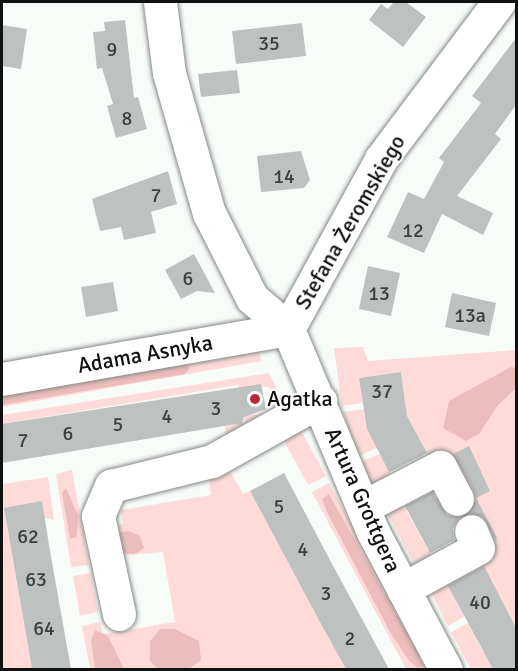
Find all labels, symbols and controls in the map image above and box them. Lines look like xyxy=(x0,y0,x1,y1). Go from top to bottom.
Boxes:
house number: 35 xyxy=(258,31,280,55)
house number: 9 xyxy=(107,37,117,61)
house number: 8 xyxy=(122,106,132,130)
street label: Stefana Żeromskiego xyxy=(289,130,411,314)
house number: 14 xyxy=(273,164,295,188)
house number: 7 xyxy=(151,183,161,207)
house number: 12 xyxy=(402,218,424,242)
house number: 6 xyxy=(183,266,193,290)
house number: 13 xyxy=(368,281,390,305)
house number: 13a xyxy=(454,303,486,327)
street label: Adama Asnyka xyxy=(75,329,215,379)
house number: 37 xyxy=(371,379,393,403)
place label: Agatka xyxy=(267,386,333,412)
marker: Agatka xyxy=(248,392,262,406)
house number: 3 xyxy=(211,396,221,420)
house number: 4 xyxy=(162,404,172,428)
house number: 5 xyxy=(113,412,123,436)
house number: 6 xyxy=(63,421,73,445)
street label: Artura Grottgera xyxy=(319,423,407,577)
house number: 7 xyxy=(18,428,28,452)
house number: 5 xyxy=(274,494,284,518)
house number: 62 xyxy=(17,524,39,548)
house number: 4 xyxy=(298,537,308,561)
house number: 63 xyxy=(25,567,47,591)
house number: 3 xyxy=(321,581,331,605)
house number: 40 xyxy=(469,590,491,614)
house number: 64 xyxy=(33,616,55,640)
house number: 2 xyxy=(345,626,355,650)

